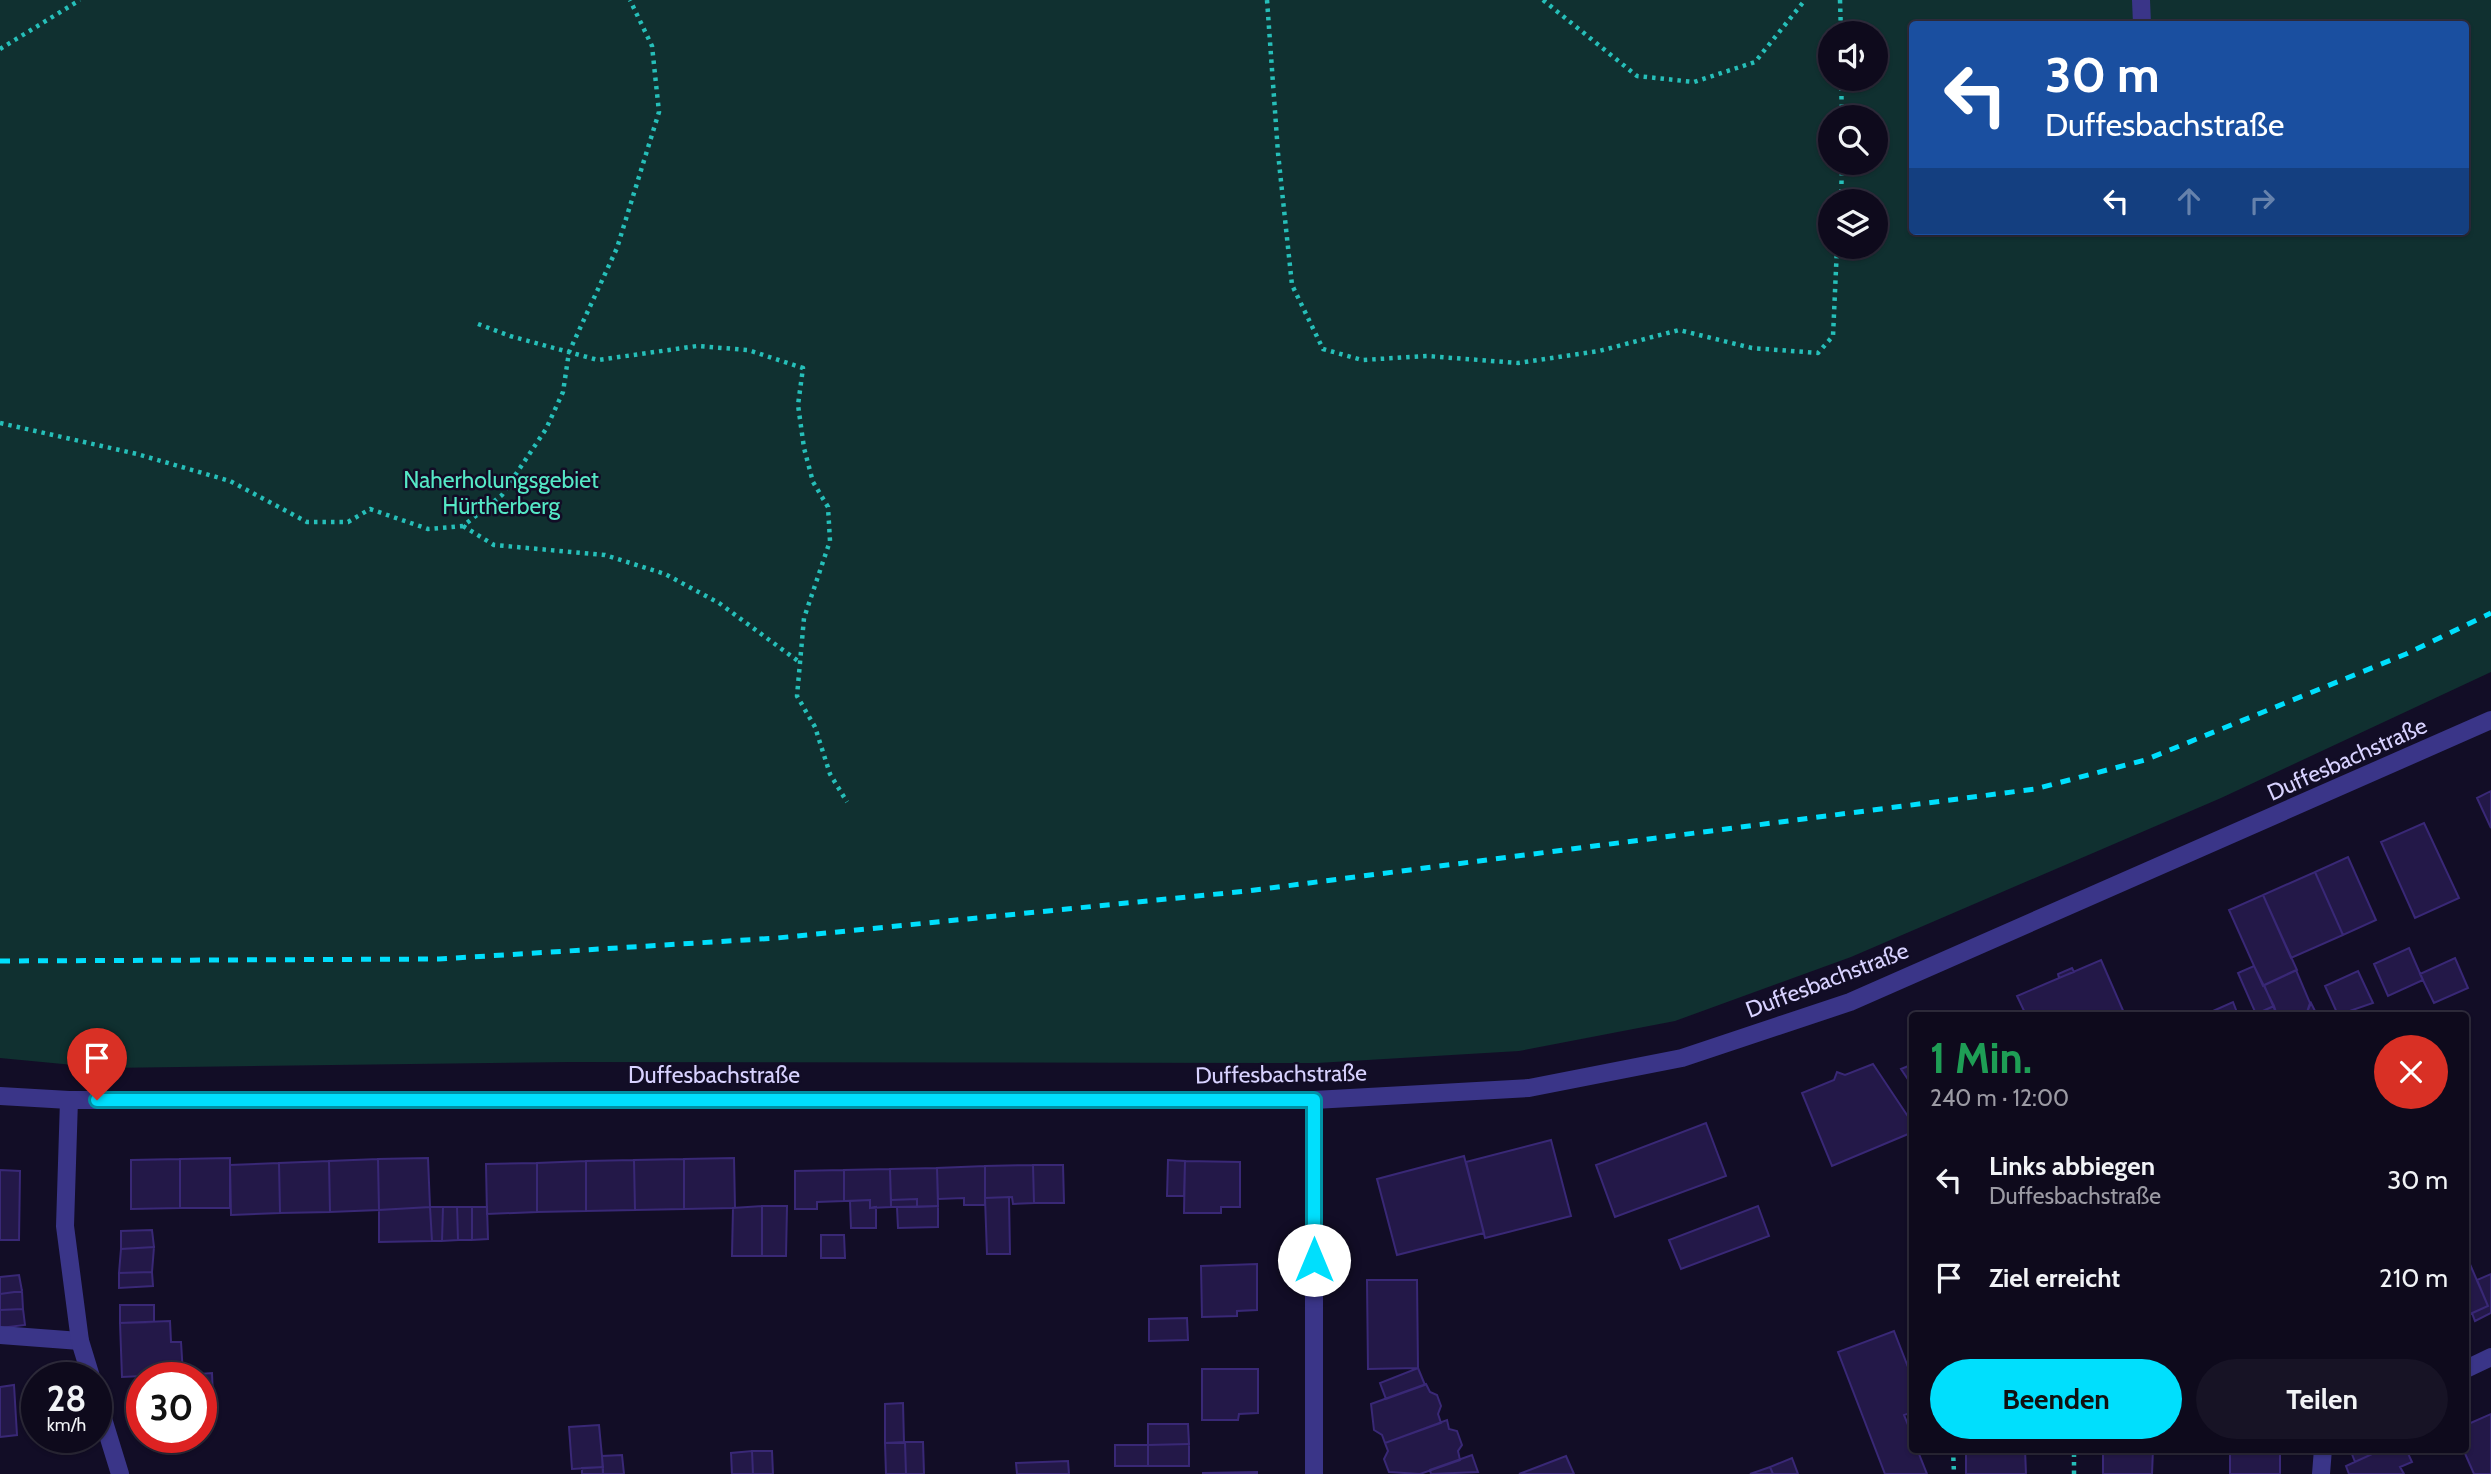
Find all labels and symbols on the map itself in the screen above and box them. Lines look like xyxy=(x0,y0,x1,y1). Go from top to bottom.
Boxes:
park label: Naherholungsgebiet Hürtherberg xyxy=(403,466,599,520)
street label: Duffesbachstraße xyxy=(2263,711,2431,807)
street label: Duffesbachstraße xyxy=(1742,936,1913,1024)
pin xyxy=(67,1028,127,1100)
street label: Duffesbachstraße xyxy=(1195,1058,1367,1089)
street label: Duffesbachstraße xyxy=(628,1061,800,1089)
position arrow xyxy=(1277,1223,1351,1297)
speed limit sign: 30 xyxy=(126,1362,217,1453)

